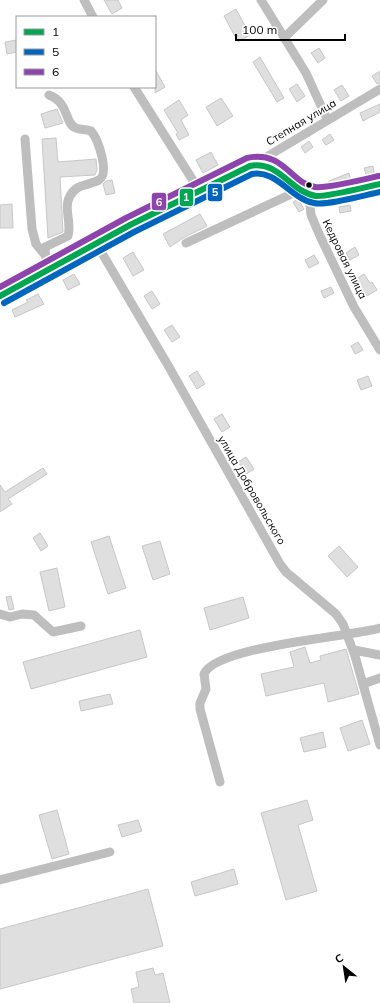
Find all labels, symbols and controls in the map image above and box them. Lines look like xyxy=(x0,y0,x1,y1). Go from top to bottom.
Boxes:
legend xyxy=(16,16,156,88)
scale bar xyxy=(236,16,345,42)
text: 100 m xyxy=(242,22,277,37)
text: 1 xyxy=(52,24,59,39)
text: 5 xyxy=(52,44,59,59)
text: 6 xyxy=(52,64,59,79)
street label: Степная улица xyxy=(263,96,339,148)
unlabelled marker xyxy=(304,180,314,190)
line badge: 5 xyxy=(207,183,223,202)
text: 5 xyxy=(212,185,219,199)
line badge: 1 xyxy=(179,188,194,207)
text: 1 xyxy=(183,190,190,204)
line badge: 6 xyxy=(151,192,167,211)
text: 6 xyxy=(156,195,163,209)
street label: Кедровая улица xyxy=(320,217,370,301)
street label: улица Добровольского xyxy=(215,433,289,547)
north arrow xyxy=(324,947,364,987)
text: С xyxy=(332,950,346,966)

